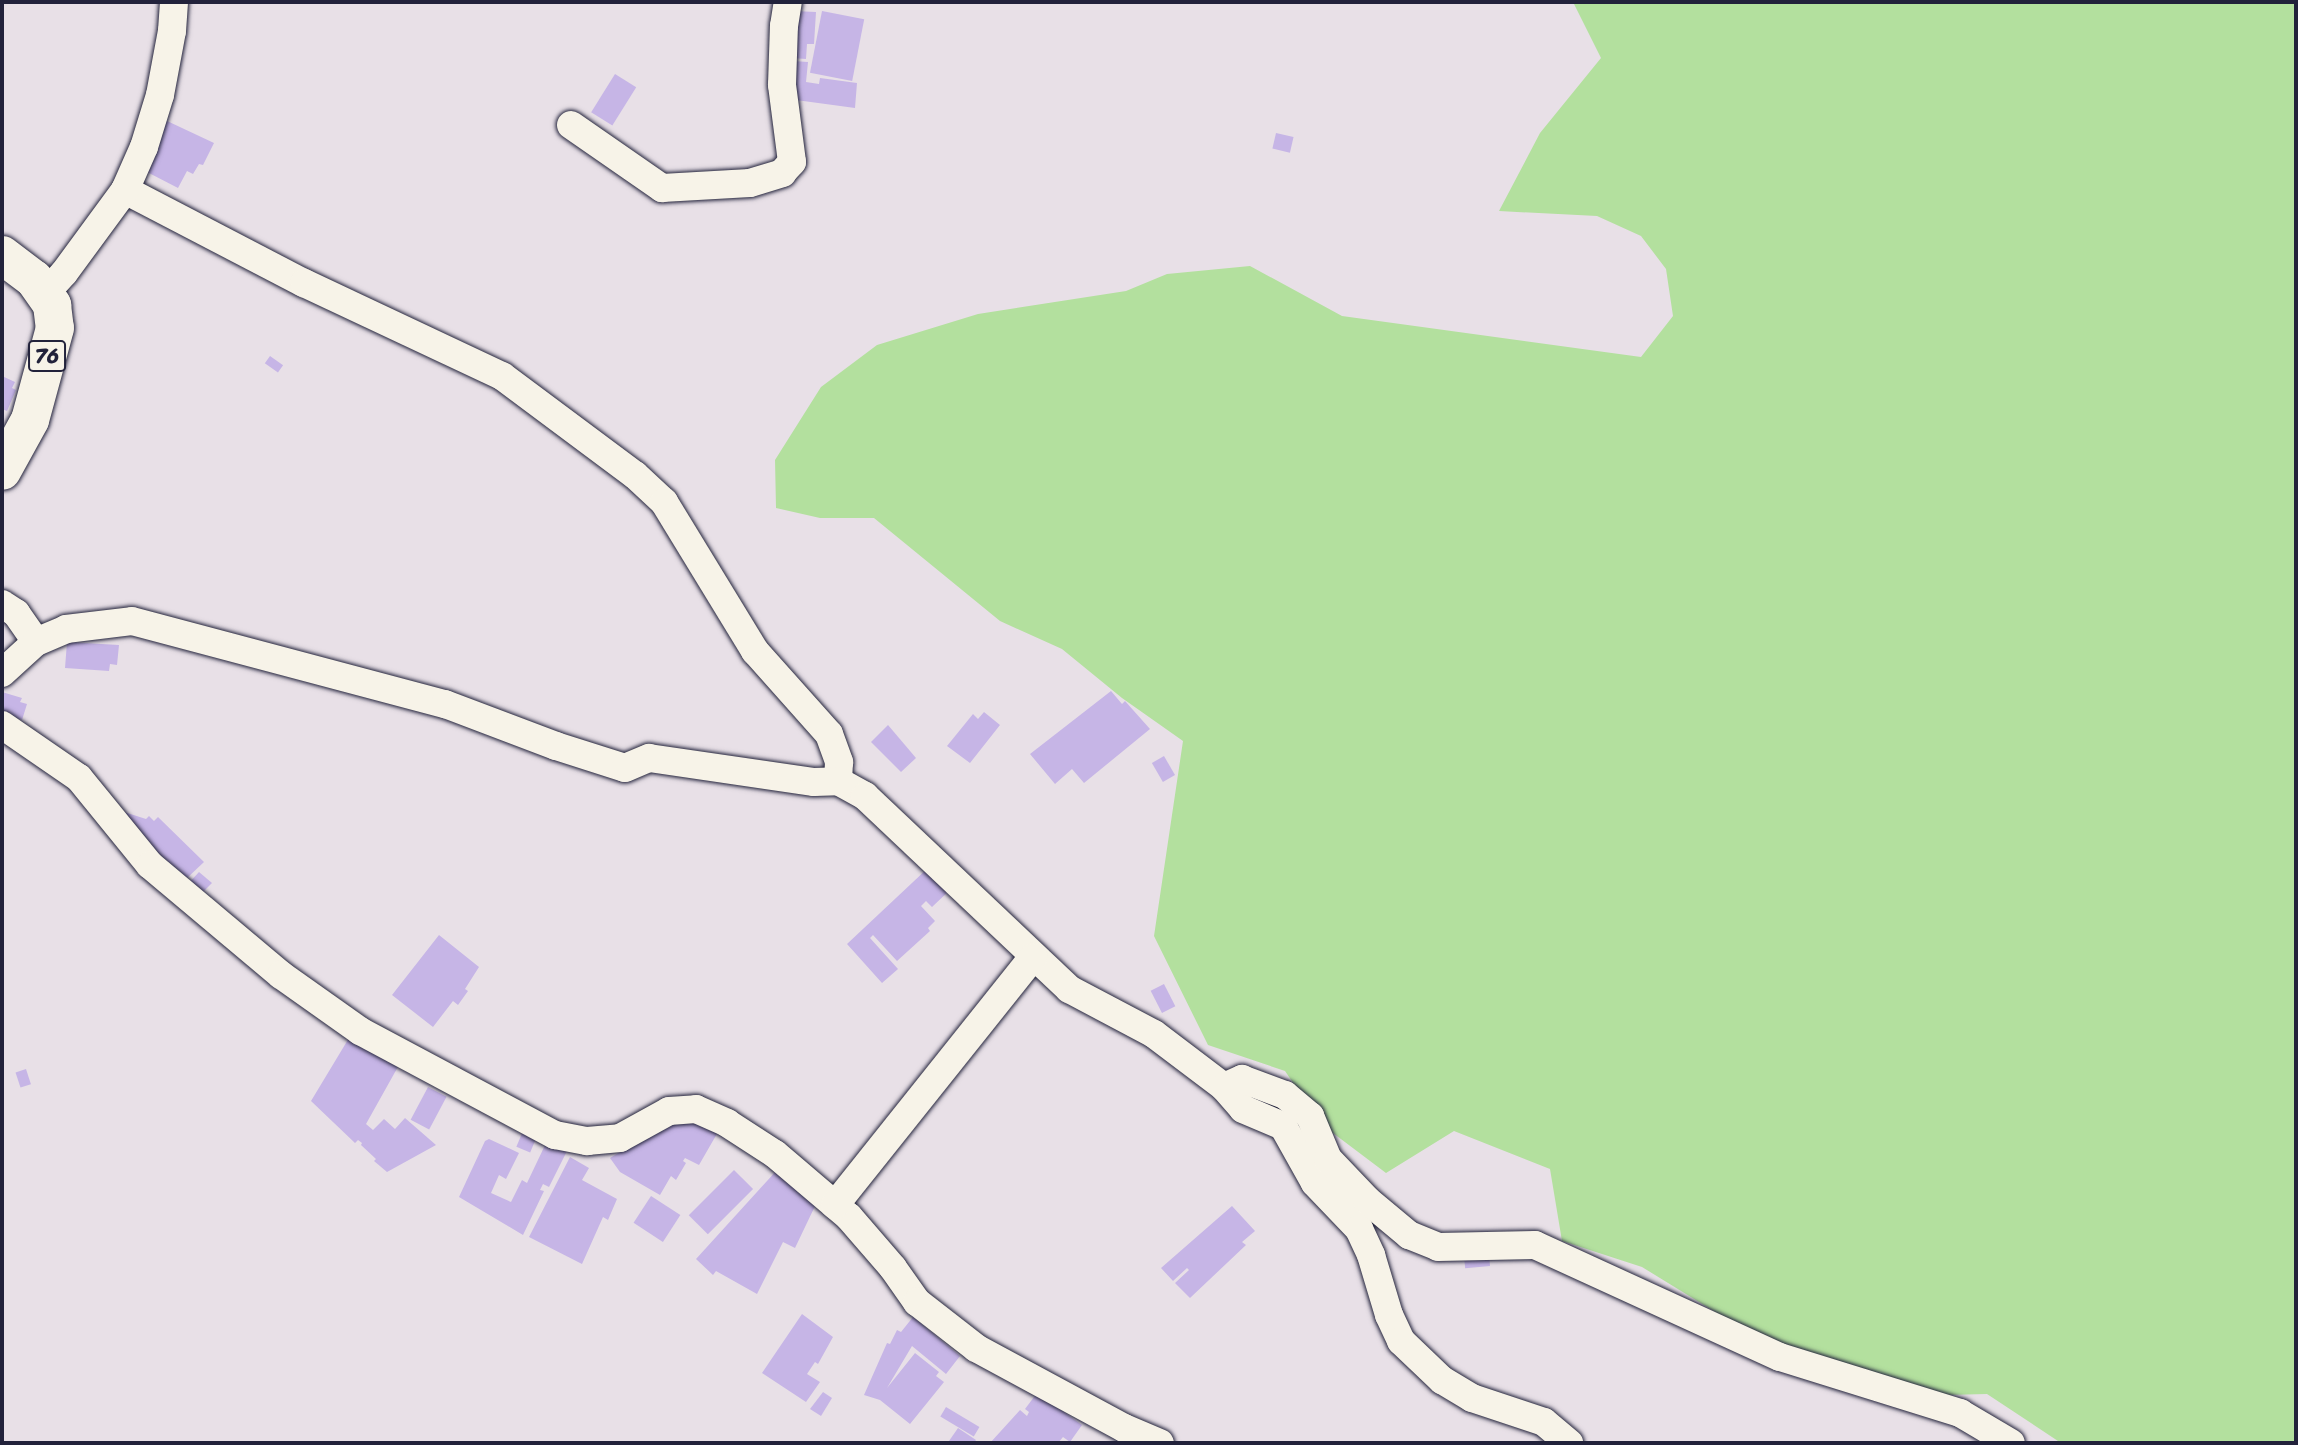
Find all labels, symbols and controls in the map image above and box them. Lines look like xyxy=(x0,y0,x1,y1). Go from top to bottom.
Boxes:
road number: 76 xyxy=(28,338,66,374)

